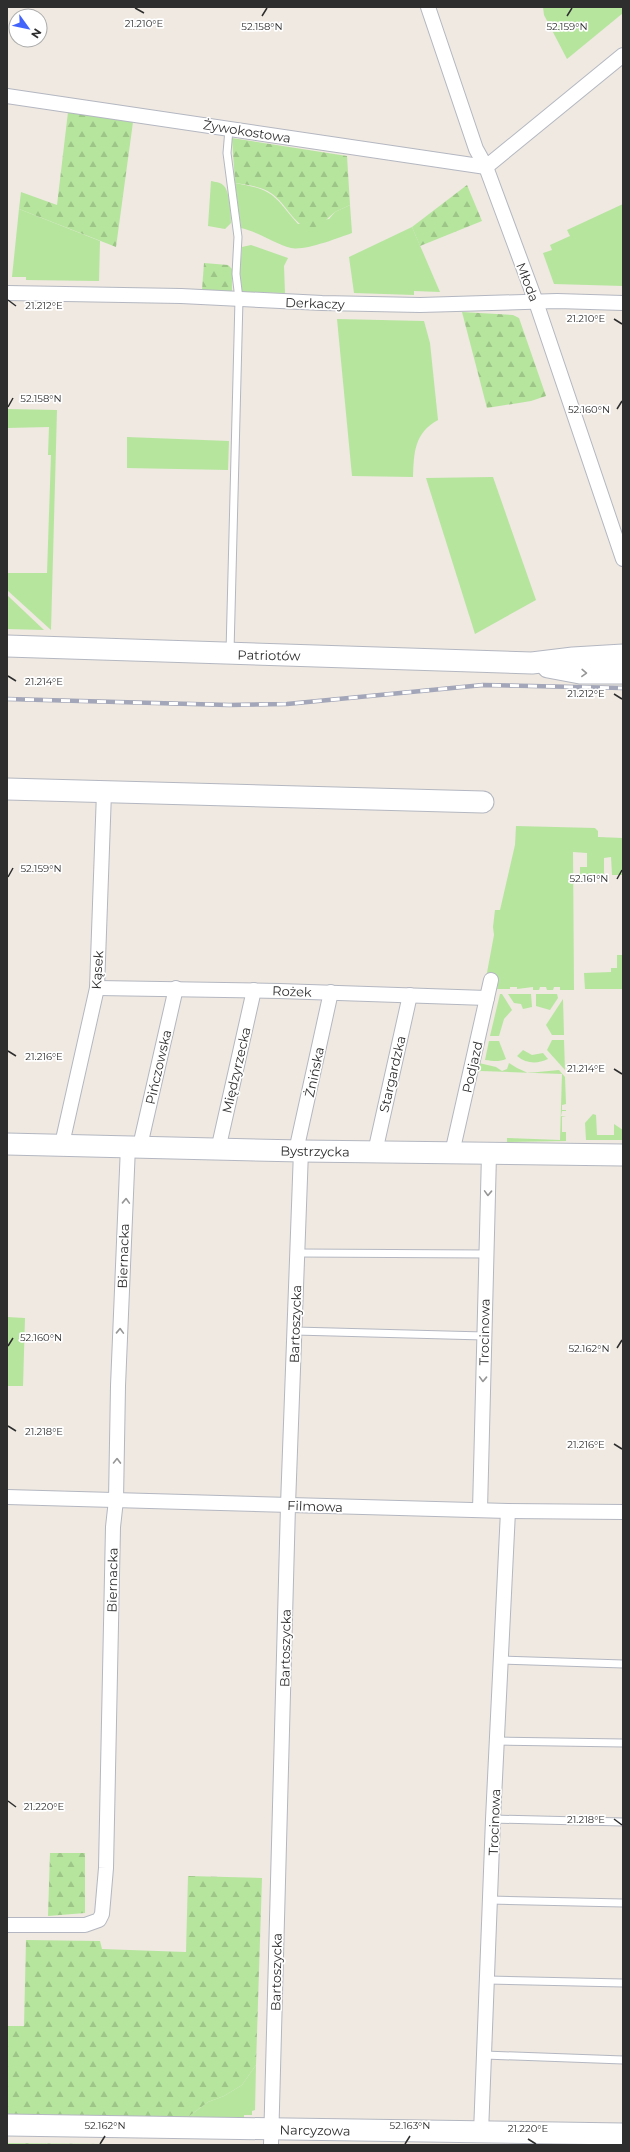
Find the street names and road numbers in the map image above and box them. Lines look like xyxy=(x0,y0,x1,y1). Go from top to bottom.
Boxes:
street label: Żywokostowa xyxy=(202,116,292,146)
street label: Młoda xyxy=(513,260,543,304)
street label: Derkaczy xyxy=(285,294,346,312)
street label: Patriotów xyxy=(237,646,301,664)
street label: Kąsek xyxy=(88,950,106,990)
street label: Rożek xyxy=(272,982,312,1000)
street label: Międzyrzecka xyxy=(218,1025,254,1115)
street label: Pińczowska xyxy=(142,1028,174,1106)
street label: Stargardzka xyxy=(375,1034,409,1114)
street label: Podjazd xyxy=(458,1040,486,1094)
street label: Żnińska xyxy=(301,1045,327,1099)
street label: Bystrzycka xyxy=(280,1142,350,1160)
street label: Biernacka xyxy=(114,1223,132,1289)
street label: Bartoszycka xyxy=(286,1285,304,1363)
street label: Trocinowa xyxy=(475,1298,493,1366)
street label: Filmowa xyxy=(287,1497,343,1515)
street label: Biernacka xyxy=(103,1547,121,1613)
street label: Bartoszycka xyxy=(276,1609,294,1687)
street label: Trocinowa xyxy=(485,1788,503,1856)
street label: Bartoszycka xyxy=(267,1933,285,2011)
street label: Narcyzowa xyxy=(279,2121,351,2139)

